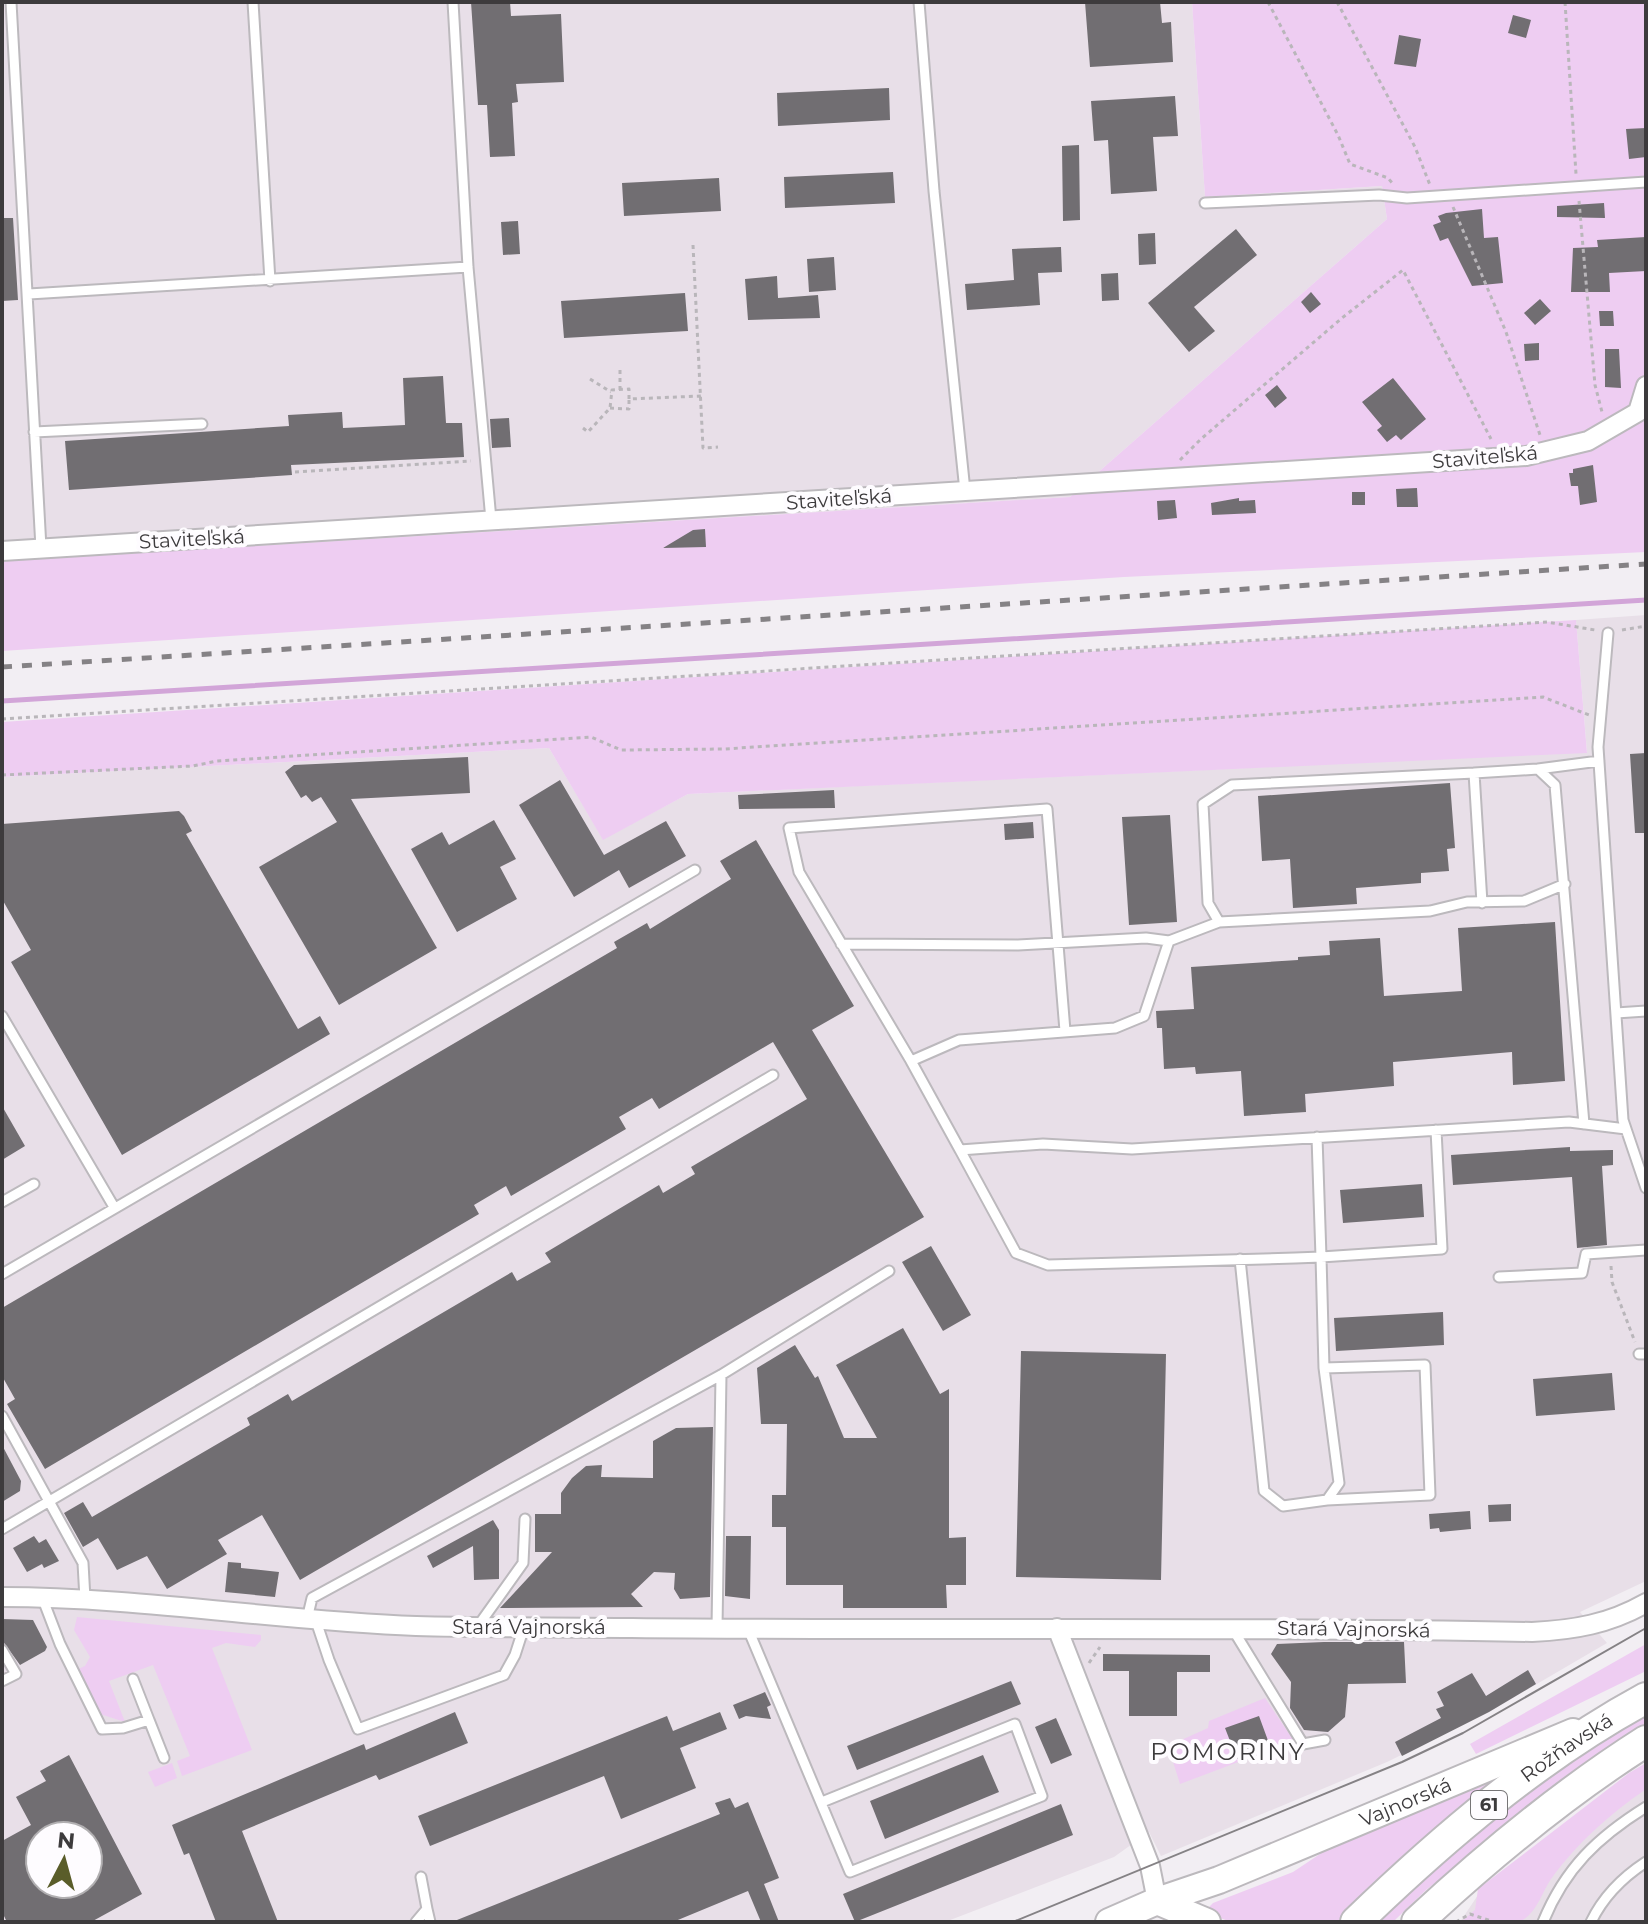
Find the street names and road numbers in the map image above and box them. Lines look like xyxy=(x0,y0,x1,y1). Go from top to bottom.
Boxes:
street label: Staviteľská xyxy=(1431,440,1539,474)
street label: Staviteľská xyxy=(785,483,893,515)
street label: Staviteľská xyxy=(138,524,246,554)
street label: Stará Vajnorská xyxy=(452,1615,606,1639)
street label: Stará Vajnorská xyxy=(1277,1616,1431,1642)
street label: Rožňavská xyxy=(1516,1708,1617,1787)
street label: Vajnorská xyxy=(1356,1772,1455,1832)
road number: 61 xyxy=(1471,1791,1507,1819)

